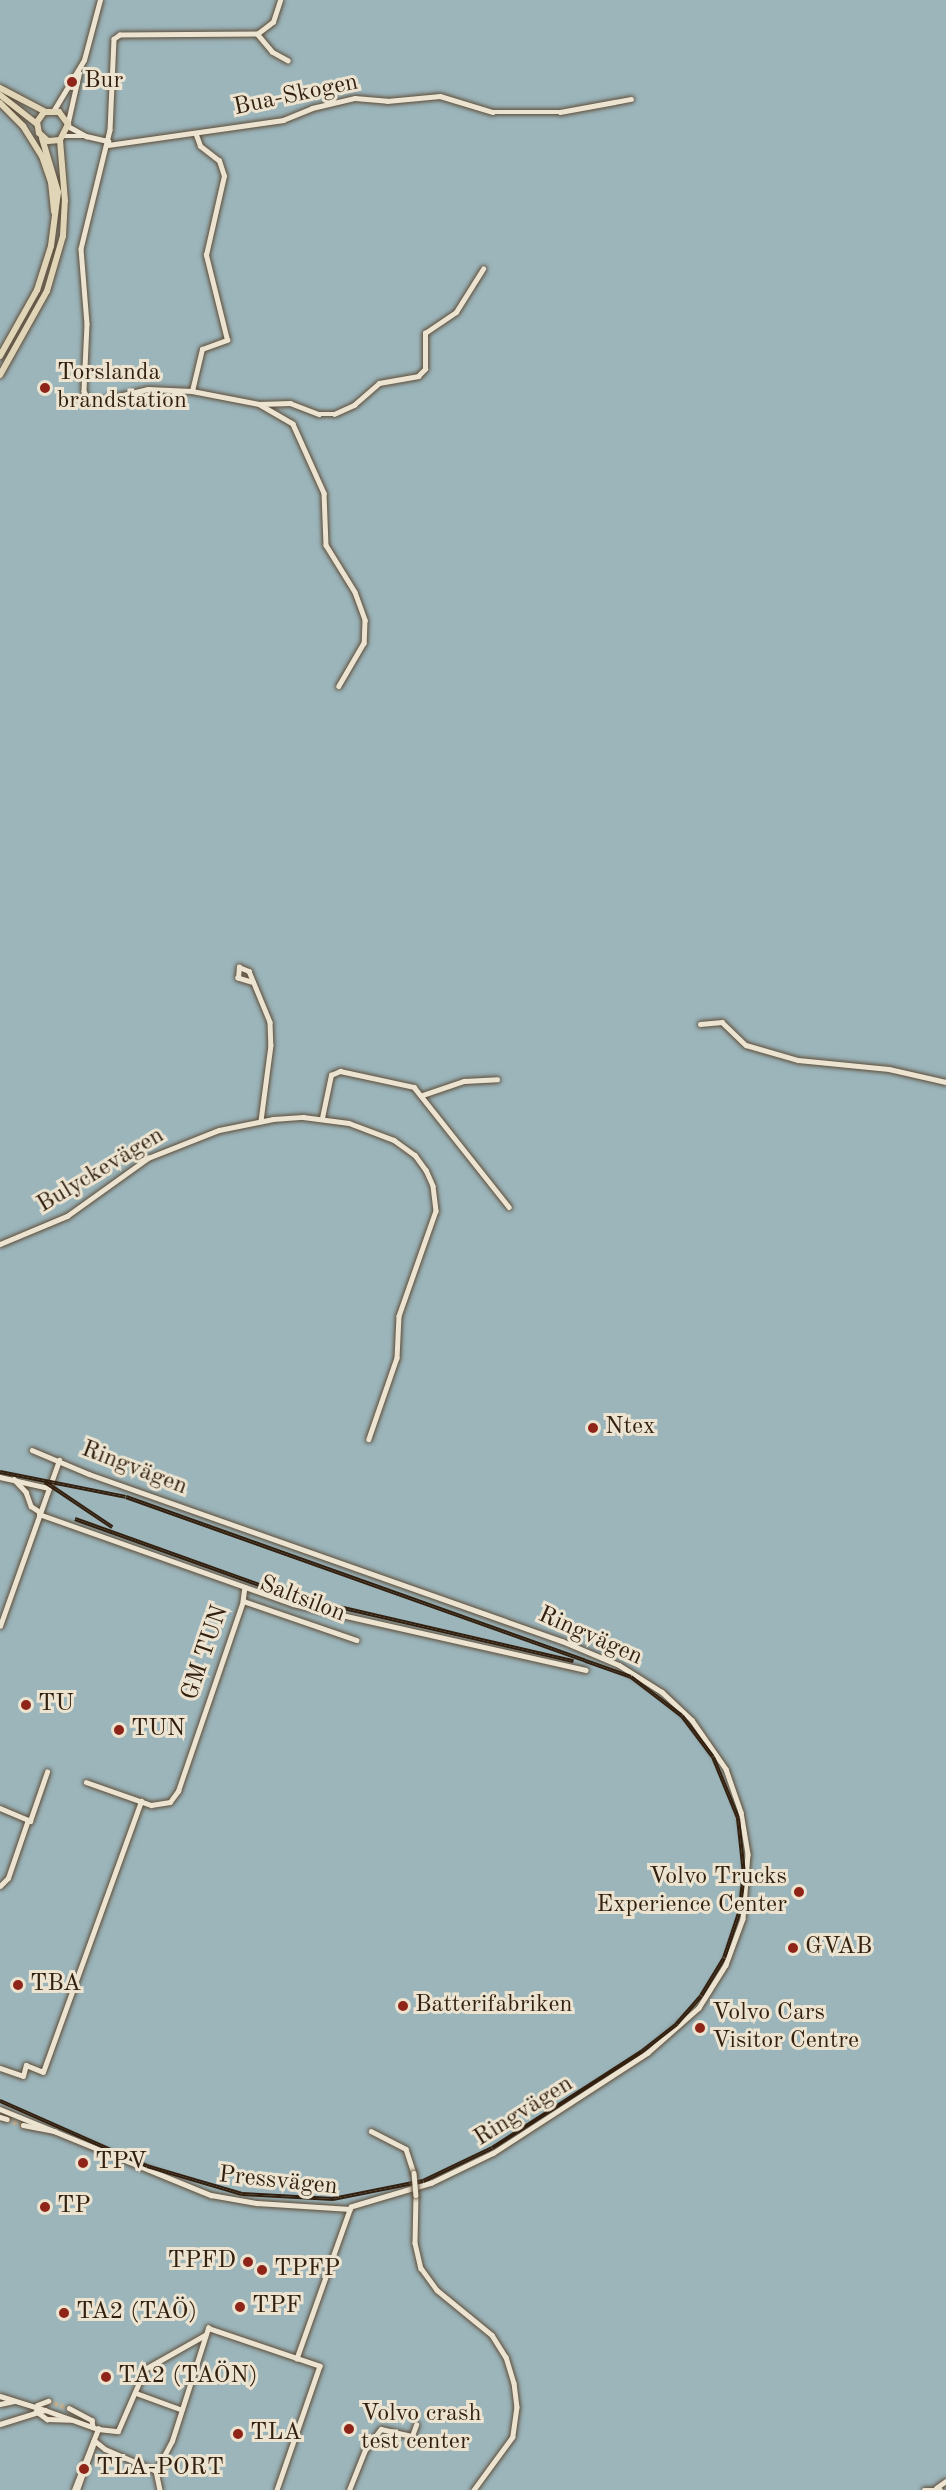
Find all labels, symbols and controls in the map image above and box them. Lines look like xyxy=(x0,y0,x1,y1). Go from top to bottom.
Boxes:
place label: Bur xyxy=(84,68,123,96)
street label: Bua-Skogen xyxy=(231,69,361,123)
marker: Bur xyxy=(65,75,79,89)
place label: Torslanda brandstation xyxy=(57,360,187,416)
marker: Torslanda brandstation xyxy=(38,381,52,395)
street label: Bulyckevägen xyxy=(32,1122,170,1220)
place label: Ntex xyxy=(605,1414,655,1442)
marker: Ntex xyxy=(586,1421,600,1435)
street label: Ringvägen xyxy=(77,1436,191,1502)
street label: Saltsilon xyxy=(255,1570,349,1630)
street label: Ringvägen xyxy=(533,1601,647,1673)
street label: GM TUN xyxy=(176,1602,236,1704)
place label: TU xyxy=(38,1691,74,1719)
marker: TU xyxy=(19,1698,33,1712)
place label: TUN xyxy=(131,1716,185,1744)
marker: TUN xyxy=(112,1723,126,1737)
place label: Volvo Trucks Experience Center xyxy=(597,1864,787,1920)
marker: Volvo Trucks Experience Center xyxy=(792,1885,806,1899)
place label: GVAB xyxy=(805,1934,872,1962)
marker: GVAB xyxy=(786,1941,800,1955)
place label: TBA xyxy=(30,1971,81,1999)
marker: TBA xyxy=(11,1978,25,1992)
place label: Batterifabriken xyxy=(415,1992,572,2020)
marker: Batterifabriken xyxy=(396,1999,410,2013)
place label: Volvo Cars Visitor Centre xyxy=(712,2000,859,2056)
marker: Volvo Cars Visitor Centre xyxy=(693,2021,707,2035)
street label: Ringvägen xyxy=(469,2070,579,2154)
place label: TPV xyxy=(95,2149,147,2177)
marker: TPV xyxy=(76,2156,90,2170)
street label: Pressvägen xyxy=(217,2161,339,2203)
place label: TP xyxy=(57,2193,90,2221)
marker: TP xyxy=(38,2200,52,2214)
place label: TPFD xyxy=(168,2248,236,2276)
marker: TPFD xyxy=(241,2255,255,2269)
place label: TPFP xyxy=(274,2256,340,2284)
marker: TPFP xyxy=(255,2263,269,2277)
place label: TPF xyxy=(252,2293,302,2321)
place label: TA2 (TAÖ) xyxy=(76,2299,197,2327)
marker: TPF xyxy=(233,2300,247,2314)
marker: TA2 (TAÖ) xyxy=(57,2306,71,2320)
place label: TA2 (TAÖN) xyxy=(118,2363,258,2391)
marker: TA2 (TAÖN) xyxy=(99,2370,113,2384)
place label: Volvo crash test center xyxy=(361,2401,481,2457)
place label: TLA xyxy=(250,2420,302,2448)
marker: Volvo crash test center xyxy=(342,2422,356,2436)
marker: TLA xyxy=(231,2427,245,2441)
place label: TLA-PORT xyxy=(96,2455,224,2483)
marker: TLA-PORT xyxy=(77,2462,91,2476)

